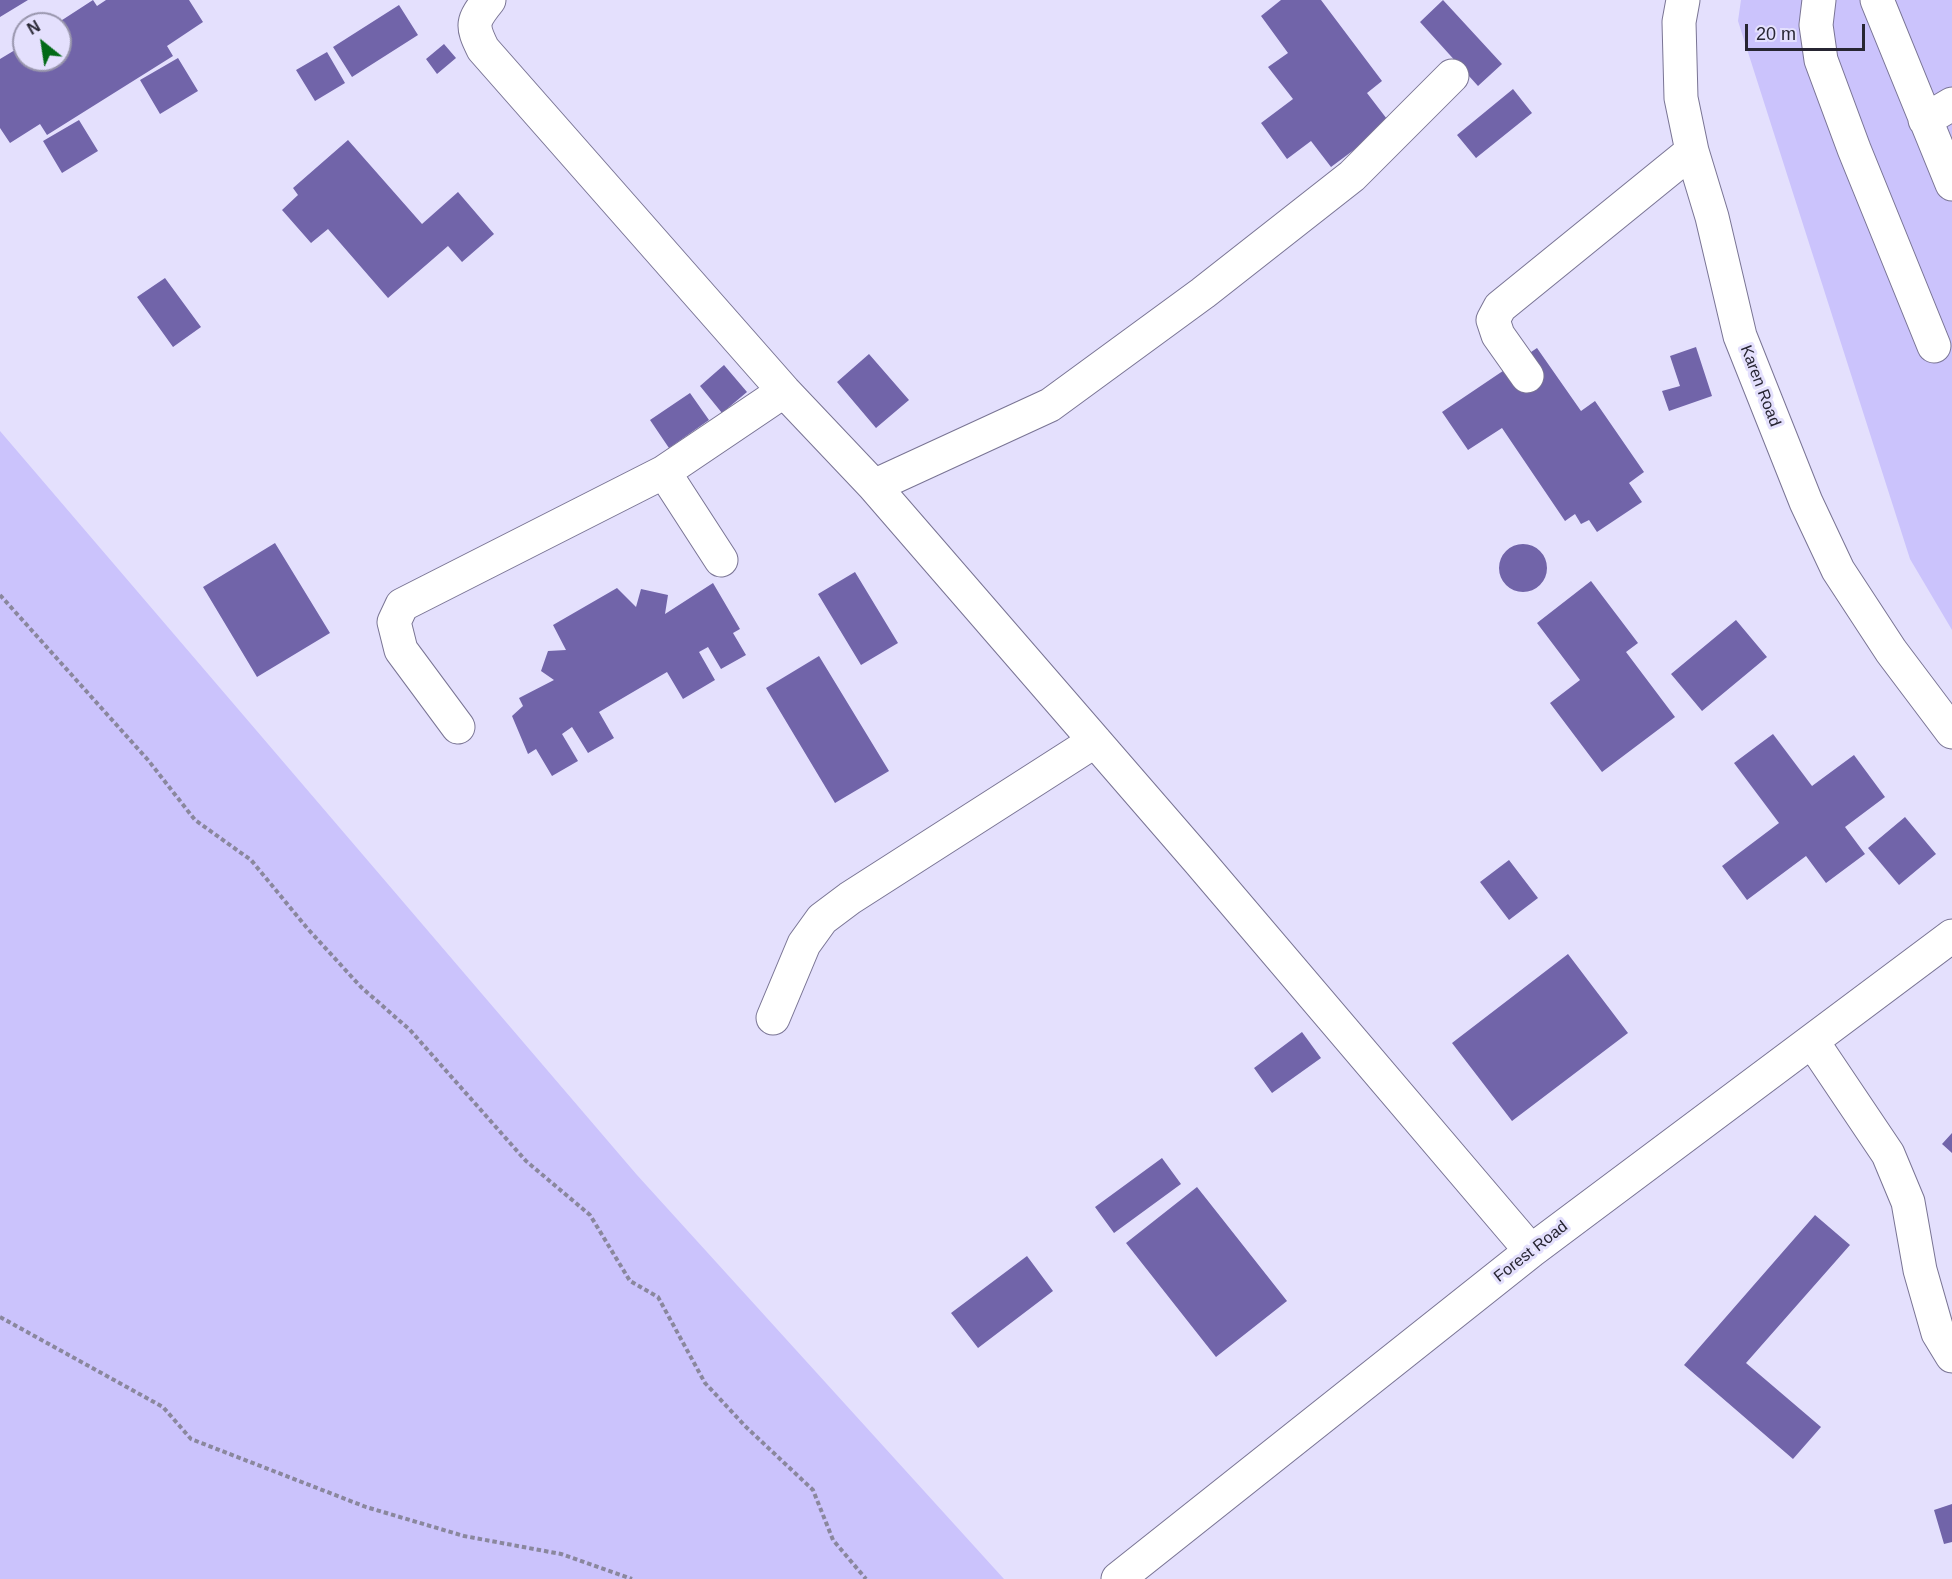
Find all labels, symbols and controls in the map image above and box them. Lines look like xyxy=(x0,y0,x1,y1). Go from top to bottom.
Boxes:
north arrow xyxy=(12,12,72,72)
scale bar xyxy=(1748,12,1868,50)
text: N xyxy=(24,17,43,38)
text: 20 m xyxy=(1756,24,1796,44)
street label: Karen Road xyxy=(1736,343,1784,429)
street label: Forest Road xyxy=(1490,1217,1572,1287)

